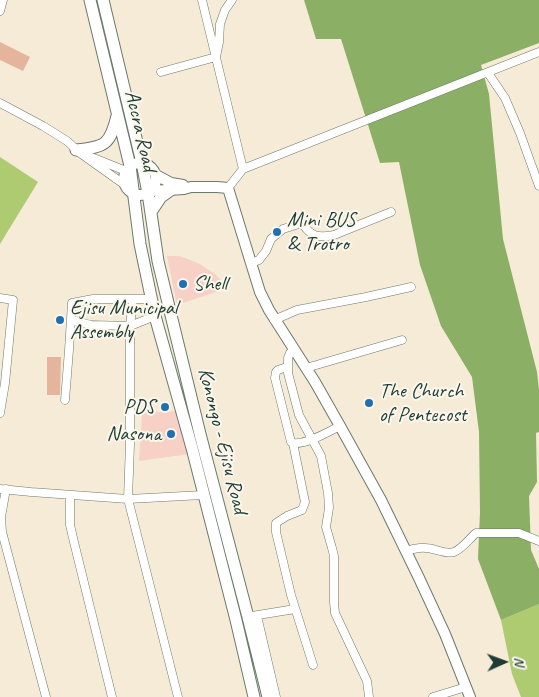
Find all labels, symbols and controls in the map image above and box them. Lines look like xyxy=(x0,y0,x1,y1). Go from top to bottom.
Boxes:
street label: Accra Road xyxy=(118,88,162,174)
place label: Mini BUS & Trotro xyxy=(287,207,356,257)
marker: Mini BUS & Trotro xyxy=(271,226,283,238)
place label: Shell xyxy=(193,271,227,297)
marker: Shell xyxy=(177,278,189,290)
place label: Ejisu Municipal Assembly xyxy=(70,295,177,345)
marker: Ejisu Municipal Assembly xyxy=(54,314,66,326)
street label: Konongo - Ejisu Road xyxy=(192,365,252,517)
place label: The Church of Pentecost xyxy=(379,378,466,428)
place label: PDS xyxy=(124,394,155,420)
marker: The Church of Pentecost xyxy=(363,397,375,409)
marker: PDS xyxy=(159,401,171,413)
place label: Nasona xyxy=(107,421,161,447)
marker: Nasona xyxy=(165,428,177,440)
north arrow xyxy=(479,637,529,687)
text: N xyxy=(511,657,528,666)

